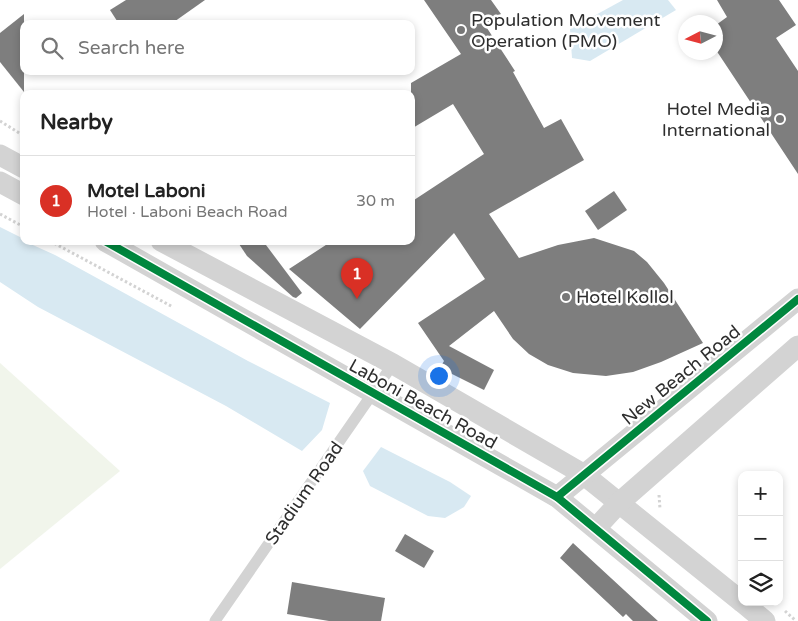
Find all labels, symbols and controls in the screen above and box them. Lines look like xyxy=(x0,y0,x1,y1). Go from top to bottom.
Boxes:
place label: Population Movement Operation (PMO) xyxy=(471,9,660,52)
north arrow xyxy=(678,15,723,60)
search box xyxy=(20,20,415,75)
marker: Population Movement Operation (PMO) xyxy=(455,24,467,36)
icon: search xyxy=(38,34,66,62)
text: Search here xyxy=(78,37,185,59)
place label: Hotel Media International xyxy=(662,98,770,141)
text: Nearby xyxy=(40,110,113,135)
marker: Hotel Media International xyxy=(774,113,786,125)
text: Motel Laboni xyxy=(87,180,206,202)
text: 1 xyxy=(51,191,61,211)
text: 30 m xyxy=(356,191,395,211)
text: Hotel · Laboni Beach Road xyxy=(87,202,288,222)
pin: 1 xyxy=(341,258,373,299)
place label: Hotel Kollol xyxy=(576,286,674,308)
marker: Hotel Kollol xyxy=(560,291,572,303)
street label: New Beach Road xyxy=(617,320,745,430)
street label: Laboni Beach Road xyxy=(345,354,501,454)
your location xyxy=(426,363,452,389)
street label: Stadium Road xyxy=(260,437,348,549)
map controls xyxy=(738,471,783,606)
button: + xyxy=(738,471,783,516)
button: − xyxy=(738,516,783,561)
button: layers xyxy=(738,561,783,606)

